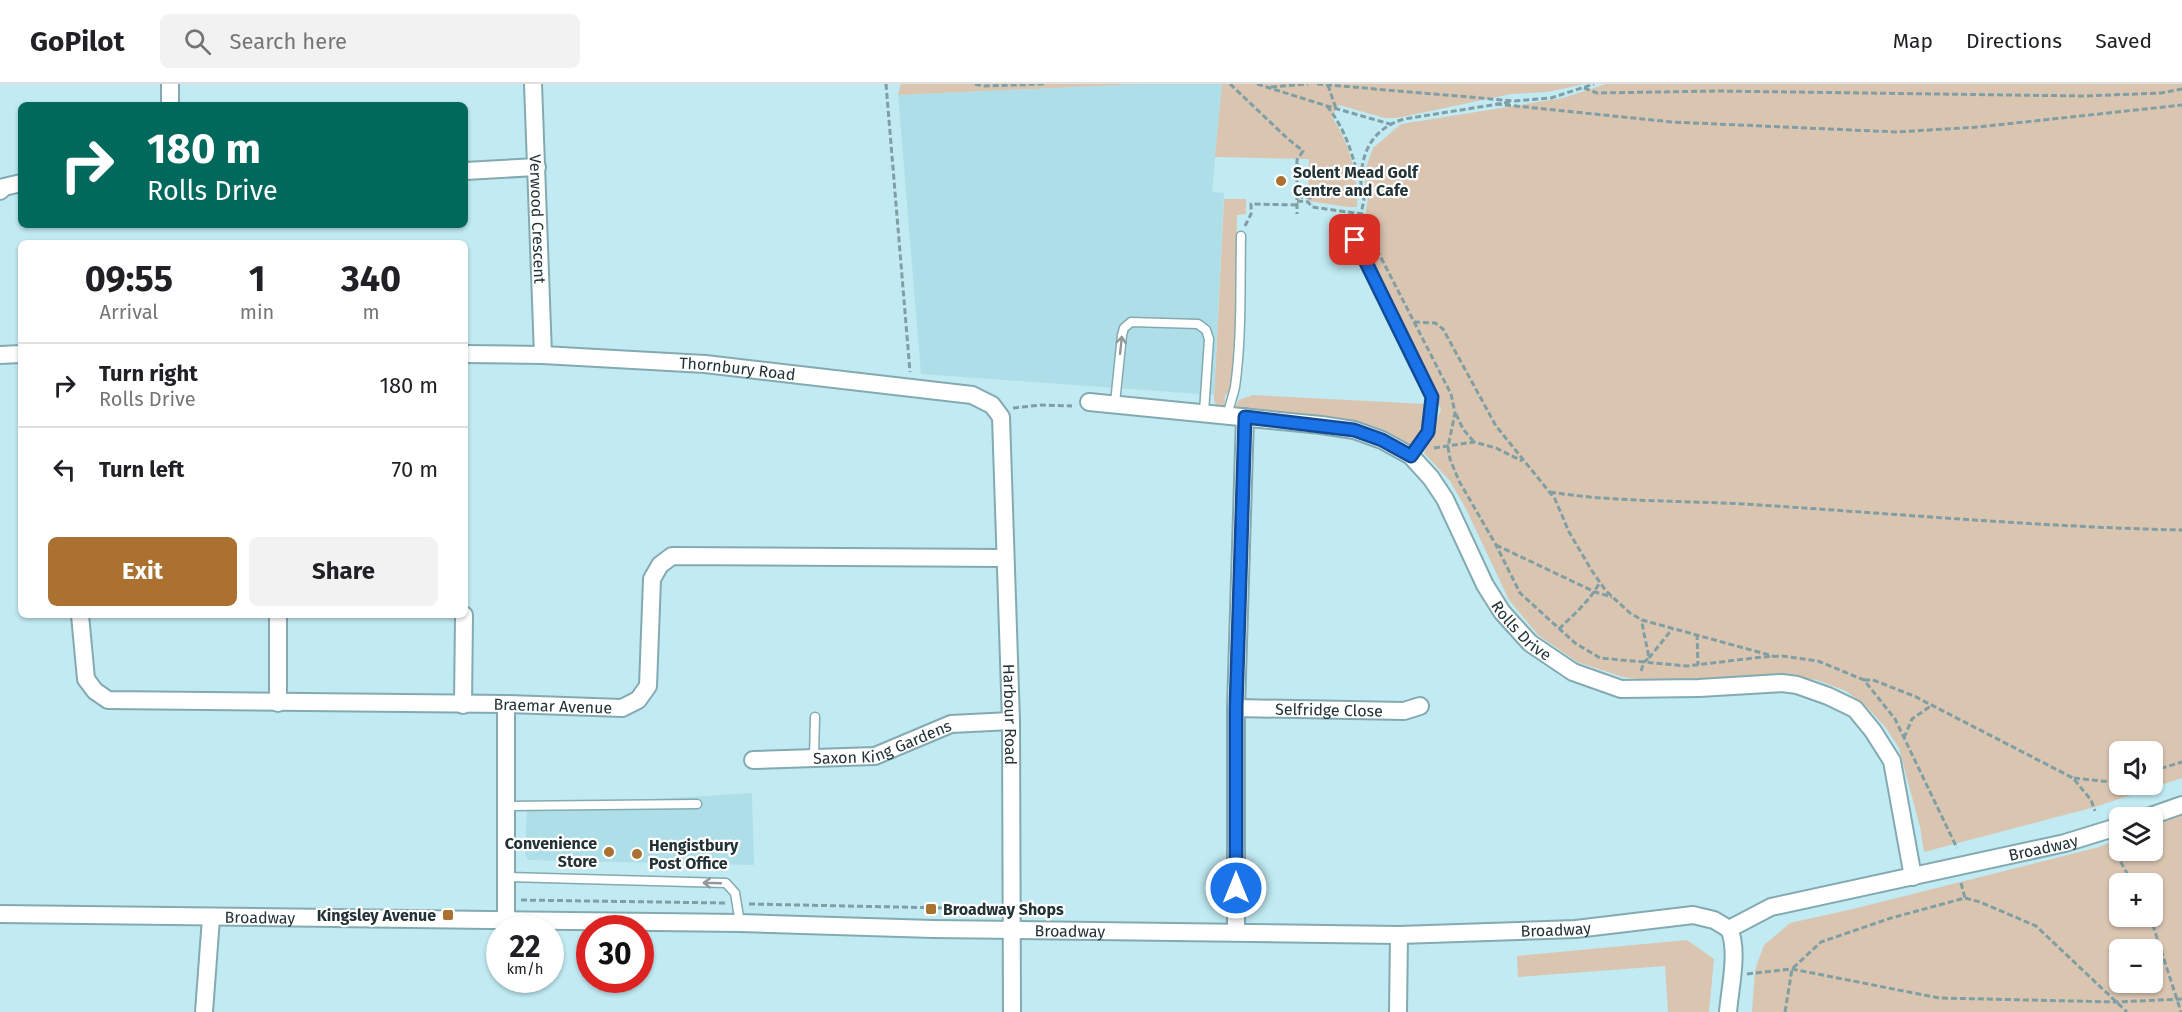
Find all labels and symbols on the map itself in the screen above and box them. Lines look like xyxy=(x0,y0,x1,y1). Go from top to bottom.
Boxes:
street label: Verwood Crescent xyxy=(526,154,549,284)
place label: Solent Mead Golf Centre and Cafe xyxy=(1293,163,1419,200)
marker: Solent Mead Golf Centre and Cafe xyxy=(1274,174,1288,188)
pin xyxy=(1329,214,1380,265)
one-way arrow xyxy=(1116,336,1127,355)
street label: Thornbury Road xyxy=(679,354,797,384)
street label: Rolls Drive xyxy=(1487,597,1555,665)
street label: Harbour Road xyxy=(999,663,1020,765)
street label: Braemar Avenue xyxy=(493,695,613,718)
street label: Selfridge Close xyxy=(1275,700,1383,721)
street label: Saxon King Gardens xyxy=(813,716,954,768)
street label: Broadway xyxy=(2007,831,2080,865)
place label: Convenience Store xyxy=(505,834,597,871)
place label: Hengistbury Post Office xyxy=(649,836,739,873)
marker: Convenience Store xyxy=(602,845,616,859)
marker: Hengistbury Post Office xyxy=(630,847,644,861)
position arrow xyxy=(1204,856,1268,920)
one-way arrow xyxy=(702,877,722,889)
place label: Broadway Shops xyxy=(943,900,1064,919)
marker: Broadway Shops xyxy=(924,902,938,916)
place label: Kingsley Avenue xyxy=(317,906,436,925)
street label: Broadway xyxy=(225,908,295,928)
marker: Kingsley Avenue xyxy=(441,908,455,922)
speed limit sign: 30 xyxy=(576,915,654,993)
street label: Broadway xyxy=(1520,918,1592,941)
street label: Broadway xyxy=(1034,921,1105,941)

